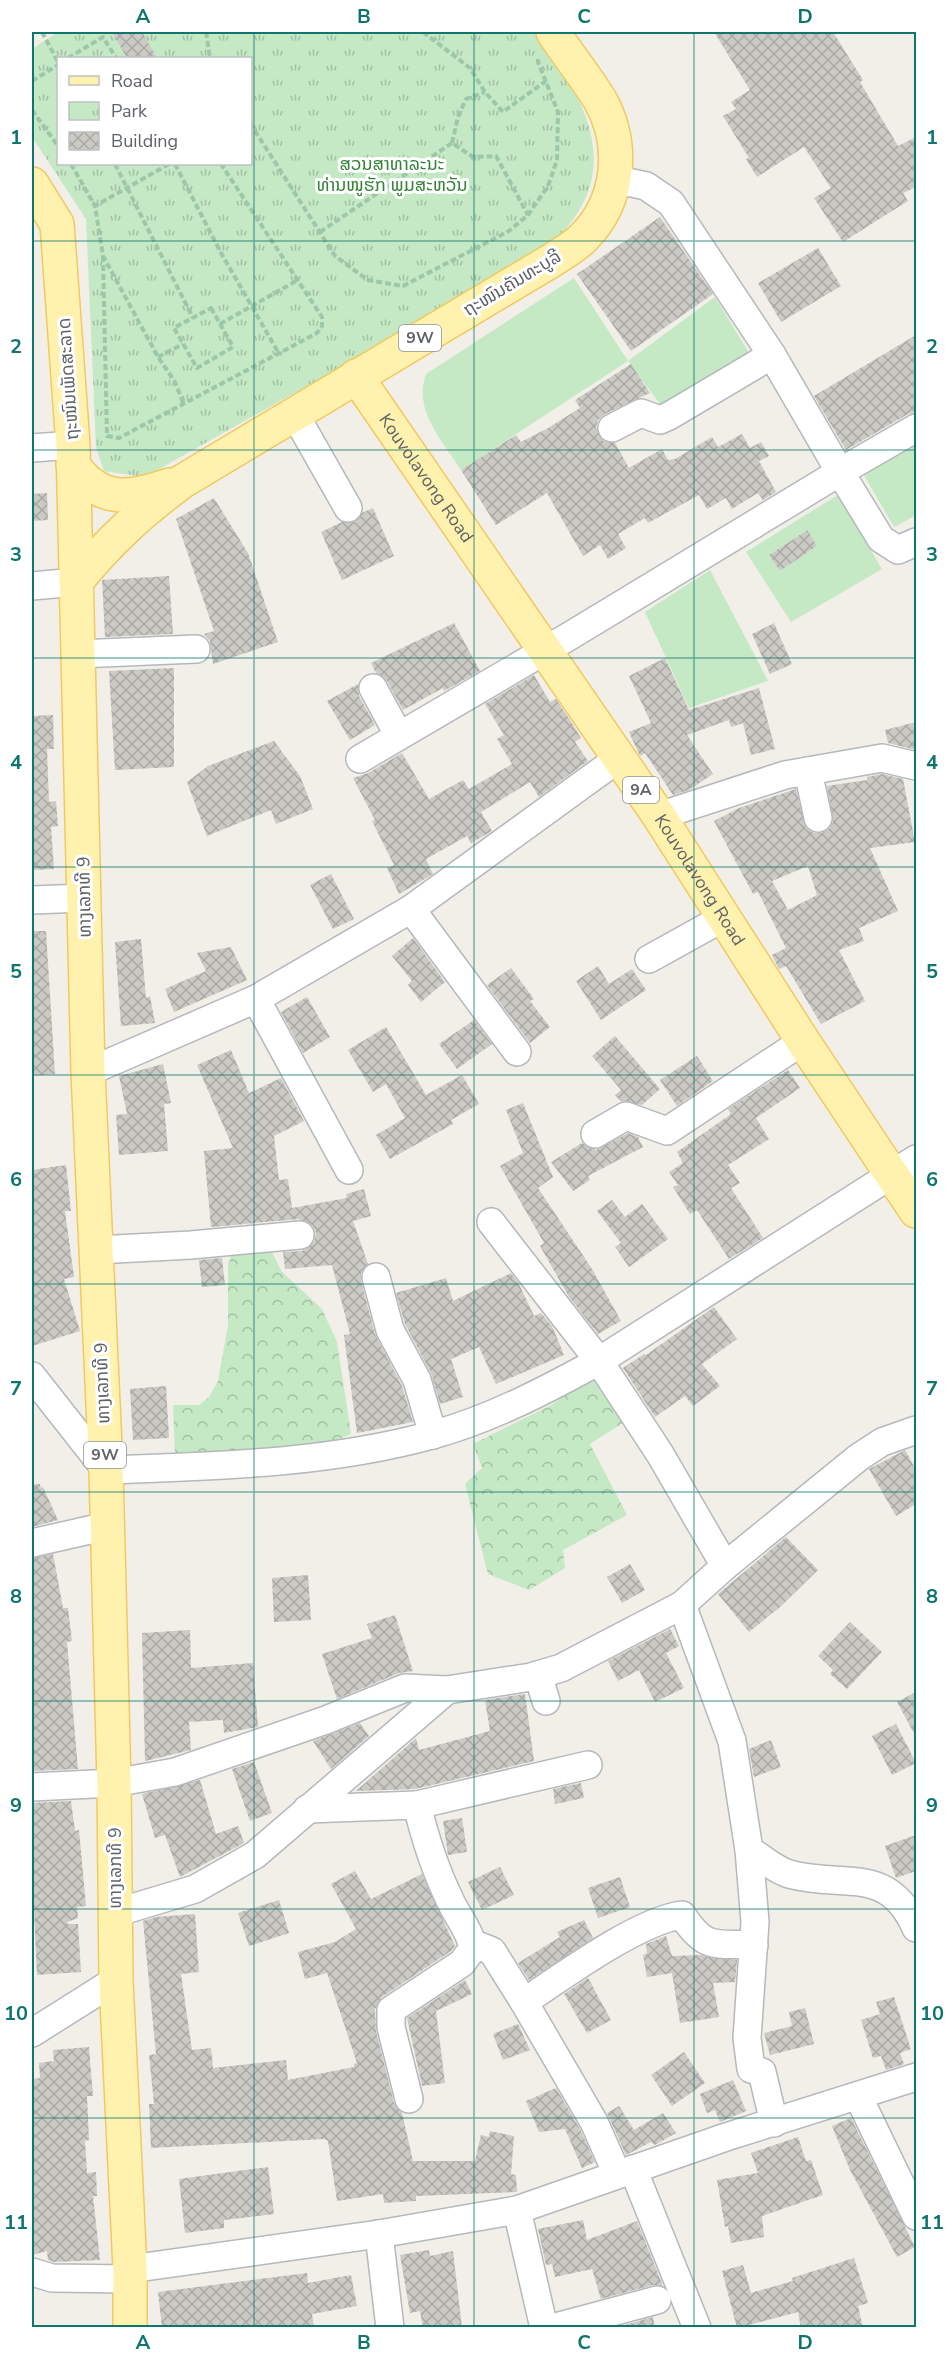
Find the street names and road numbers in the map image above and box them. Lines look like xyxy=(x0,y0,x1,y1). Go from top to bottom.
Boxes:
street label: ຖະໜົນຄັນທະບູລີ xyxy=(458,244,566,322)
street label: ຖະໜົນເພັດສະລາດ xyxy=(52,317,84,441)
road number: 9W xyxy=(399,325,441,351)
street label: Kouvolavong Road xyxy=(373,409,479,547)
road number: 9A xyxy=(623,777,659,803)
street label: Kouvolavong Road xyxy=(649,809,751,950)
street label: ທາງເລກທີ 9 xyxy=(71,856,97,938)
street label: ທາງເລກທີ 9 xyxy=(89,1342,115,1424)
road number: 9W xyxy=(84,1442,126,1468)
street label: ທາງເລກທີ 9 xyxy=(103,1827,127,1909)

